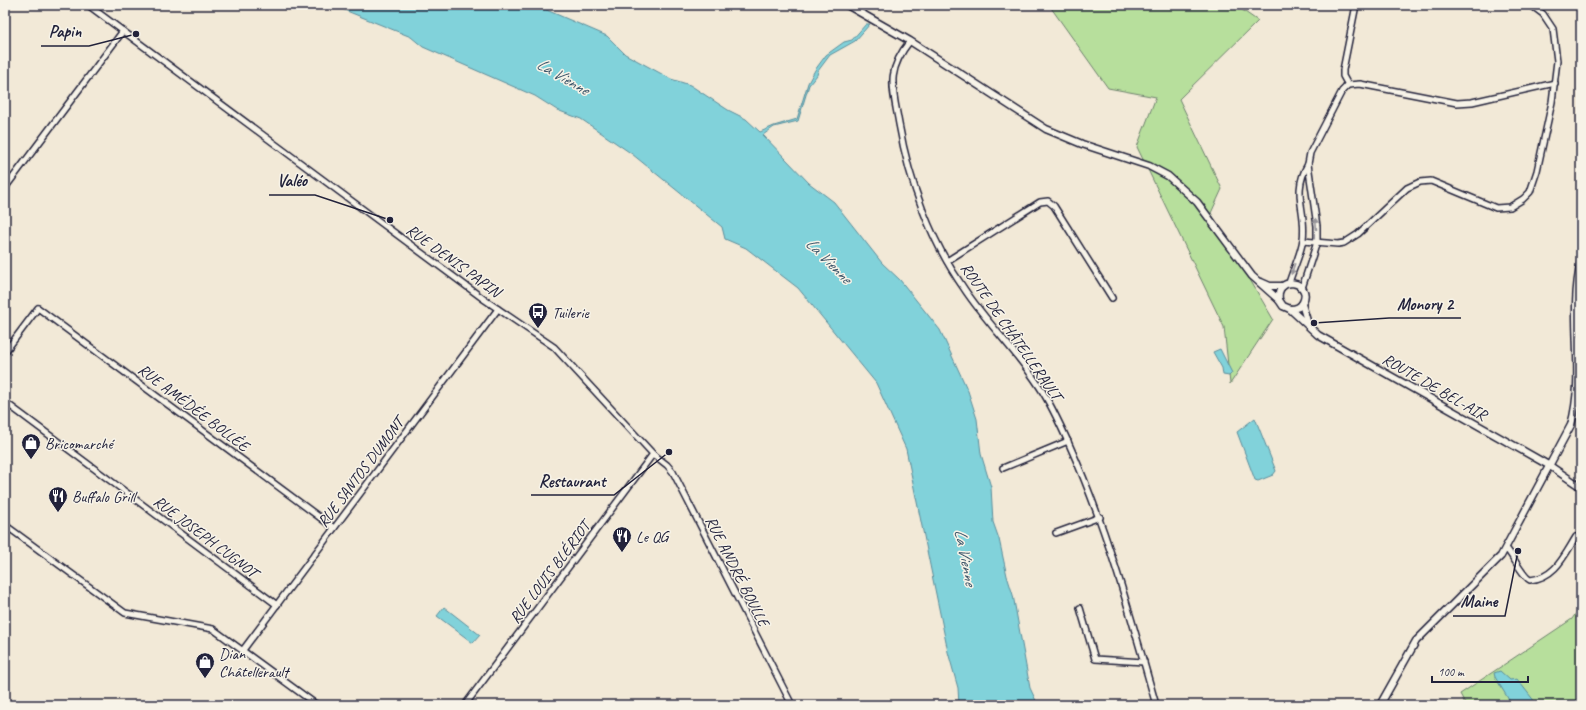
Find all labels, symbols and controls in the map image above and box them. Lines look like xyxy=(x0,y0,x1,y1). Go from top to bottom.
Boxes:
callout: Papin xyxy=(41,17,89,46)
text: Papin xyxy=(49,21,82,42)
water label: La Vienne xyxy=(533,53,595,101)
callout: Valéo xyxy=(269,166,315,195)
text: Valéo xyxy=(277,170,309,191)
one-way arrow xyxy=(1313,218,1319,230)
street label: RUE DENIS PAPIN xyxy=(402,220,506,303)
water label: La Vienne xyxy=(801,233,858,290)
street label: ROUTE DE CHÂTELLERAULT xyxy=(956,259,1069,408)
one-way arrow xyxy=(1290,263,1296,275)
callout: Monory 2 xyxy=(1389,289,1461,318)
text: Monory 2 xyxy=(1397,294,1454,315)
bus stop icon: Tuilerie xyxy=(527,301,549,329)
place label: Tuilerie xyxy=(552,303,590,323)
street label: ROUTE DE BEL-AIR xyxy=(1379,349,1492,426)
street label: RUE AMÉDÉE BOLLÉE xyxy=(134,360,255,458)
street label: RUE SANTOS DUMONT xyxy=(313,410,411,531)
shop icon: Bricomarché xyxy=(20,432,42,460)
place label: Bricomarché xyxy=(45,434,116,454)
callout: Restaurant xyxy=(531,466,614,495)
text: Restaurant xyxy=(539,471,608,492)
restaurant icon: Buffalo Grill xyxy=(47,485,69,513)
place label: Buffalo Grill xyxy=(72,487,138,507)
street label: RUE JOSEPH CUGNOT xyxy=(149,491,265,585)
street label: RUE ANDRÉ BOULLE xyxy=(701,513,774,632)
street label: RUE LOUIS BLÉRIOT xyxy=(505,515,597,628)
restaurant icon: Le QG xyxy=(611,525,633,553)
place label: Le QG xyxy=(636,527,670,547)
water label: La Vienne xyxy=(950,527,982,589)
callout: Maine xyxy=(1453,587,1505,616)
text: Maine xyxy=(1461,591,1499,612)
place label: Dian Châtellerault xyxy=(219,644,291,682)
shop icon: Dian Châtellerault xyxy=(194,651,216,679)
scale bar xyxy=(1432,658,1528,684)
text: 100 m xyxy=(1438,664,1465,680)

